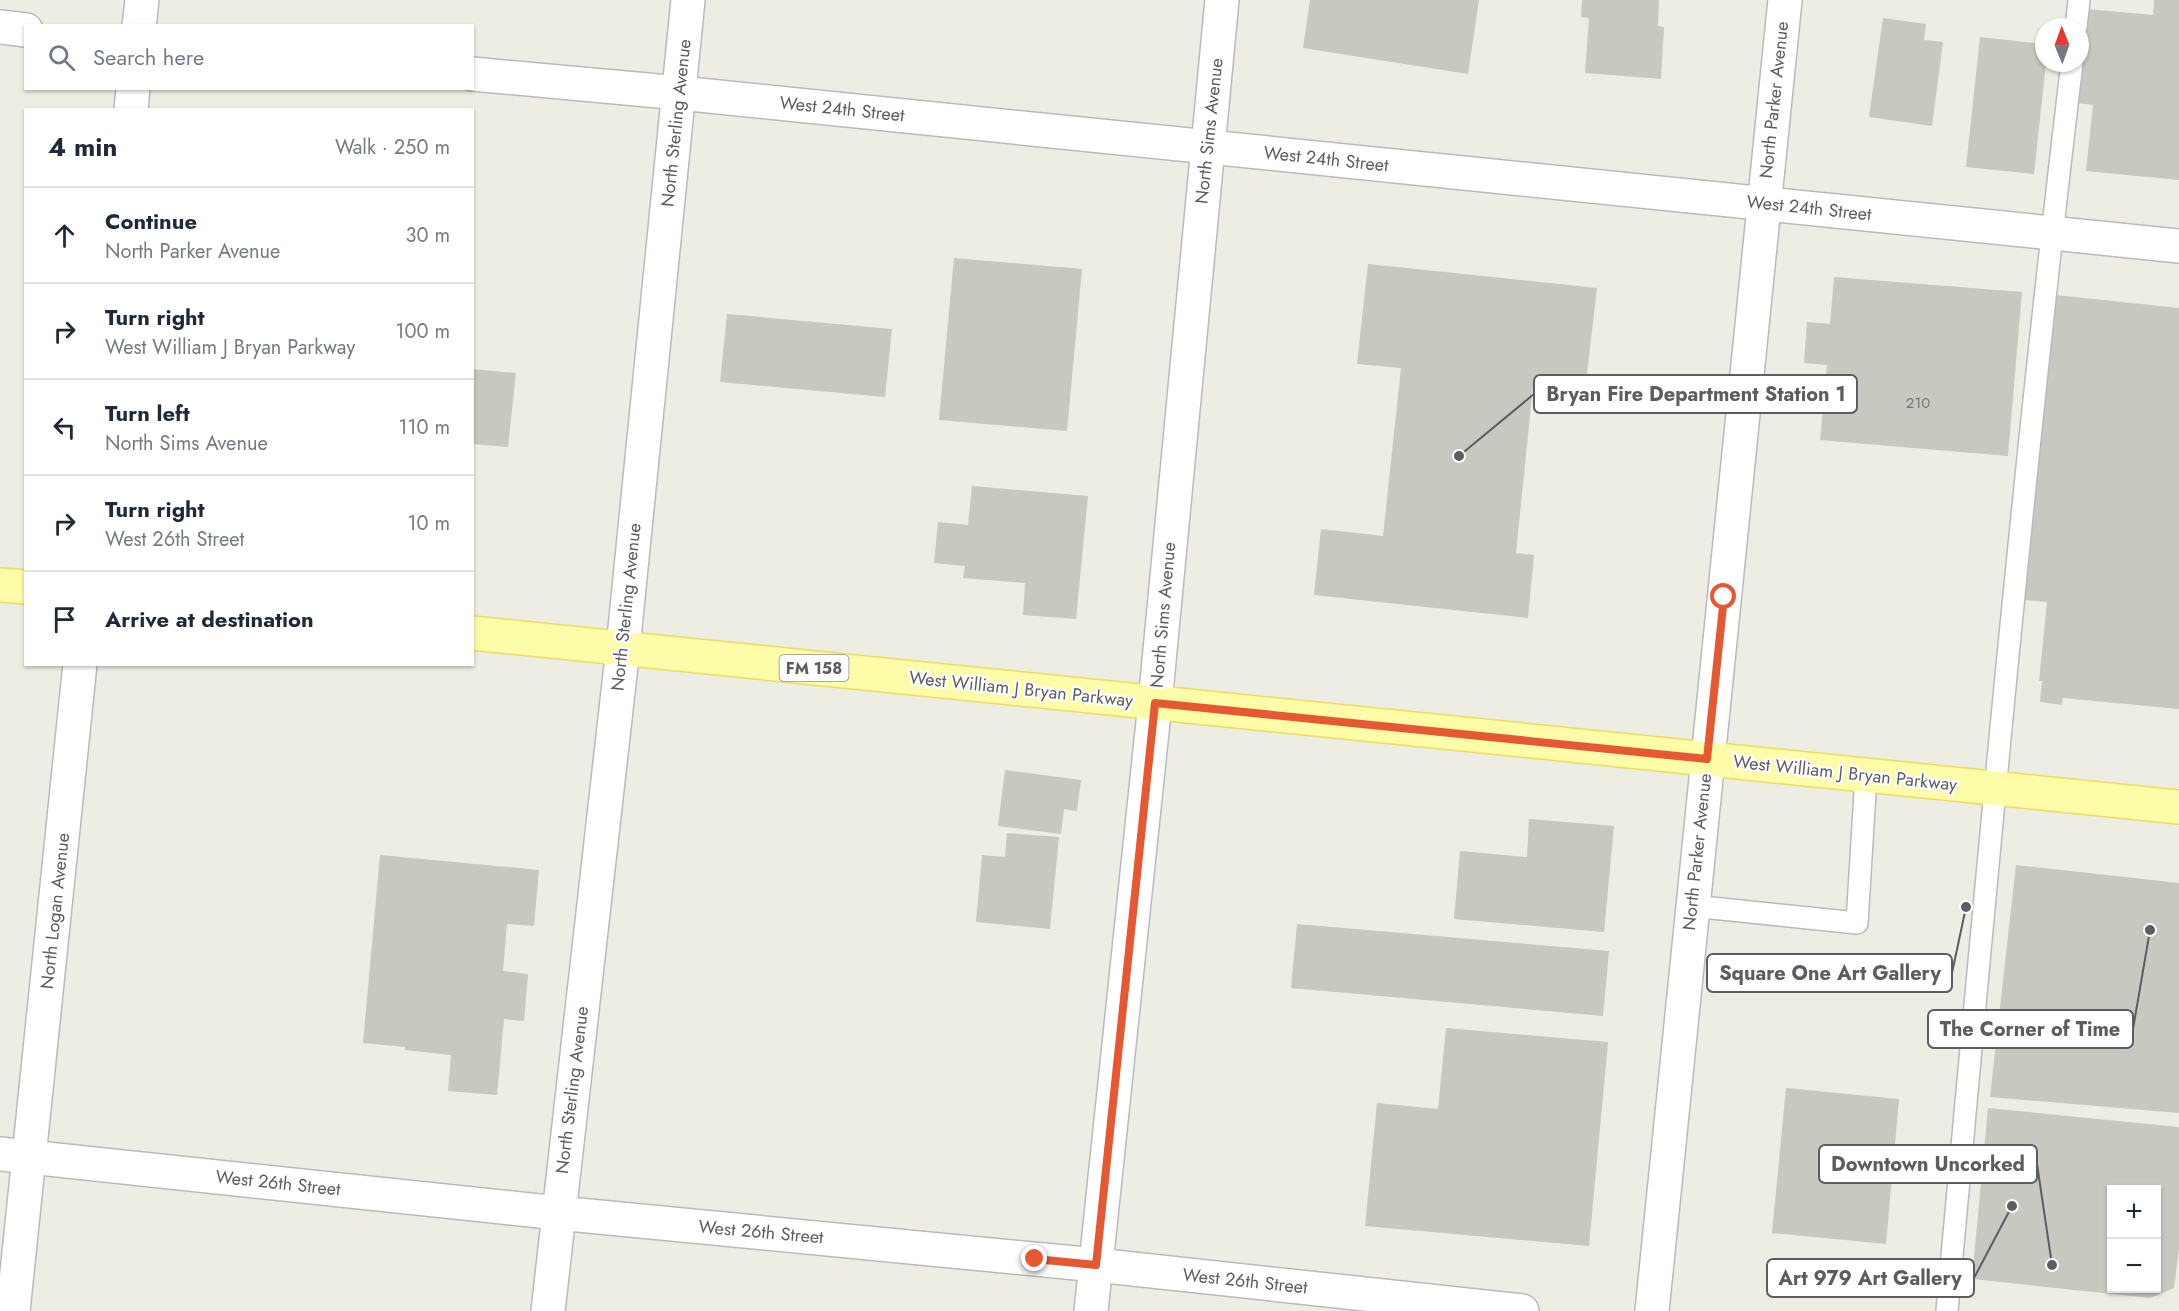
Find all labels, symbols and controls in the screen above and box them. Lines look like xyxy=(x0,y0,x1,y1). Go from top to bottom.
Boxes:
north arrow xyxy=(2035,18,2089,72)
street label: North Parker Avenue xyxy=(1753,20,1795,180)
search box xyxy=(24,24,474,90)
street label: North Sterling Avenue xyxy=(654,38,698,208)
icon: search xyxy=(45,41,78,74)
text: Search here xyxy=(93,41,204,73)
street label: North Sims Avenue xyxy=(1188,57,1230,205)
street label: West 24th Street xyxy=(778,90,906,129)
text: 4 min xyxy=(48,128,117,166)
text: Walk · 250 m xyxy=(335,133,450,162)
street label: West 24th Street xyxy=(1262,140,1390,179)
street label: West 24th Street xyxy=(1745,189,1873,228)
text: Continue xyxy=(105,205,197,237)
icon: ahead xyxy=(48,219,81,252)
text: 30 m xyxy=(405,221,450,250)
text: North Parker Avenue xyxy=(105,237,280,266)
text: Turn right xyxy=(105,301,205,333)
icon: right xyxy=(48,315,81,348)
text: 100 m xyxy=(395,317,450,346)
text: West William J Bryan Parkway xyxy=(105,333,355,362)
callout: Bryan Fire Department Station 1 xyxy=(1534,375,1857,413)
text: Bryan Fire Department Station 1 xyxy=(1546,380,1846,409)
house number: 210 xyxy=(1906,392,1930,414)
text: Turn left xyxy=(105,397,190,429)
icon: left xyxy=(48,411,81,444)
text: 110 m xyxy=(398,413,450,442)
text: North Sims Avenue xyxy=(105,429,268,458)
text: Turn right xyxy=(105,493,205,525)
icon: right xyxy=(48,507,81,540)
text: 10 m xyxy=(407,509,450,538)
street label: North Sterling Avenue xyxy=(604,522,648,692)
text: West 26th Street xyxy=(105,525,244,554)
street label: North Sims Avenue xyxy=(1144,541,1182,689)
route start xyxy=(1710,583,1736,609)
icon: arrive xyxy=(48,603,81,636)
text: Arrive at destination xyxy=(105,603,314,635)
road number: FM 158 xyxy=(780,655,848,681)
street label: West William J Bryan Parkway xyxy=(908,664,1134,714)
street label: West William J Bryan Parkway xyxy=(1732,748,1958,798)
street label: North Parker Avenue xyxy=(1676,772,1718,932)
street label: North Logan Avenue xyxy=(34,832,76,990)
callout: Square One Art Gallery xyxy=(1707,954,1952,992)
text: Square One Art Gallery xyxy=(1719,959,1941,988)
street label: North Sterling Avenue xyxy=(549,1005,595,1175)
callout: The Corner of Time xyxy=(1928,1010,2133,1048)
text: The Corner of Time xyxy=(1940,1015,2120,1044)
callout: Downtown Uncorked xyxy=(1819,1145,2037,1183)
text: Downtown Uncorked xyxy=(1831,1150,2025,1179)
street label: West 26th Street xyxy=(214,1164,342,1203)
map controls xyxy=(2107,1185,2161,1293)
button: + xyxy=(2107,1185,2161,1239)
street label: West 26th Street xyxy=(697,1214,825,1250)
button: − xyxy=(2107,1239,2161,1293)
route end xyxy=(1021,1245,1047,1271)
callout: Art 979 Art Gallery xyxy=(1767,1259,1974,1297)
street label: West 26th Street xyxy=(1181,1262,1309,1301)
text: Art 979 Art Gallery xyxy=(1777,1264,1962,1293)

